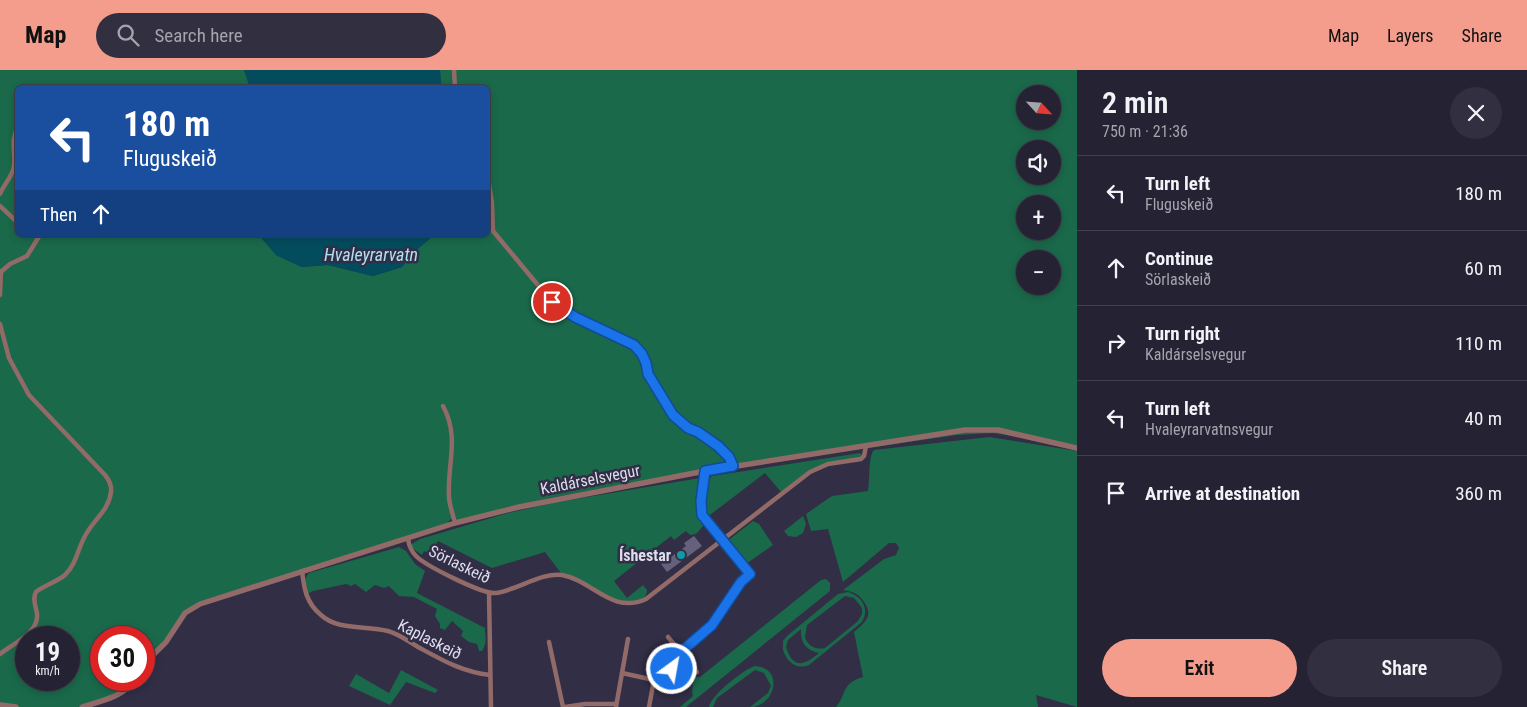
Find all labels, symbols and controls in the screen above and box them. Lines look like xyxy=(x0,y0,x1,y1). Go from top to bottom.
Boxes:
search box xyxy=(96,13,446,58)
text: Map xyxy=(25,21,66,49)
icon: search xyxy=(114,21,142,49)
text: Search here xyxy=(154,24,243,47)
text: Map xyxy=(1328,25,1359,46)
text: Layers xyxy=(1387,25,1434,46)
text: Share xyxy=(1462,25,1502,46)
north arrow xyxy=(1016,85,1061,130)
map controls xyxy=(1016,85,1061,295)
text: 2 min xyxy=(1102,85,1168,120)
button: close xyxy=(1450,87,1502,139)
text: 180 m xyxy=(123,104,210,145)
icon: left xyxy=(40,105,105,170)
text: 750 m · 21:36 xyxy=(1102,122,1188,141)
button: sound xyxy=(1016,140,1061,185)
text: Fluguskeið xyxy=(123,146,217,171)
text: Turn left xyxy=(1145,172,1210,195)
icon: left xyxy=(1102,179,1130,207)
text: 180 m xyxy=(1455,182,1502,205)
button: + xyxy=(1016,195,1061,240)
text: Fluguskeið xyxy=(1145,195,1213,214)
icon: ahead xyxy=(87,200,115,228)
text: Then xyxy=(40,203,77,226)
water label: Hvaleyrarvatn xyxy=(324,244,418,265)
text: Continue xyxy=(1145,247,1213,270)
button: − xyxy=(1016,250,1061,295)
icon: ahead xyxy=(1102,254,1130,282)
text: 60 m xyxy=(1465,257,1502,280)
text: Sörlaskeið xyxy=(1145,270,1211,289)
pin xyxy=(531,281,573,323)
icon: arrive xyxy=(538,288,566,316)
text: Turn right xyxy=(1145,322,1220,345)
icon: right xyxy=(1102,329,1130,357)
text: 110 m xyxy=(1455,332,1502,355)
text: Kaldárselsvegur xyxy=(1145,345,1246,364)
text: Turn left xyxy=(1145,397,1210,420)
icon: left xyxy=(1102,404,1130,432)
text: 40 m xyxy=(1465,407,1502,430)
text: Hvaleyrarvatnsvegur xyxy=(1145,420,1273,439)
street label: Kaldárselsvegur xyxy=(539,461,642,498)
icon: arrive xyxy=(1102,479,1130,507)
text: Arrive at destination xyxy=(1145,482,1300,505)
text: 360 m xyxy=(1455,482,1502,505)
street label: Sörlaskeið xyxy=(426,541,494,588)
place label: Íshestar xyxy=(619,546,671,565)
marker: Íshestar xyxy=(675,549,687,561)
street label: Kaplaskeið xyxy=(395,615,465,664)
speed limit sign: 30 xyxy=(90,626,155,691)
text: 19 xyxy=(35,638,60,667)
button: Exit xyxy=(1102,639,1297,697)
button: Share xyxy=(1307,639,1502,697)
position arrow xyxy=(645,642,697,694)
text: km/h xyxy=(35,664,60,678)

